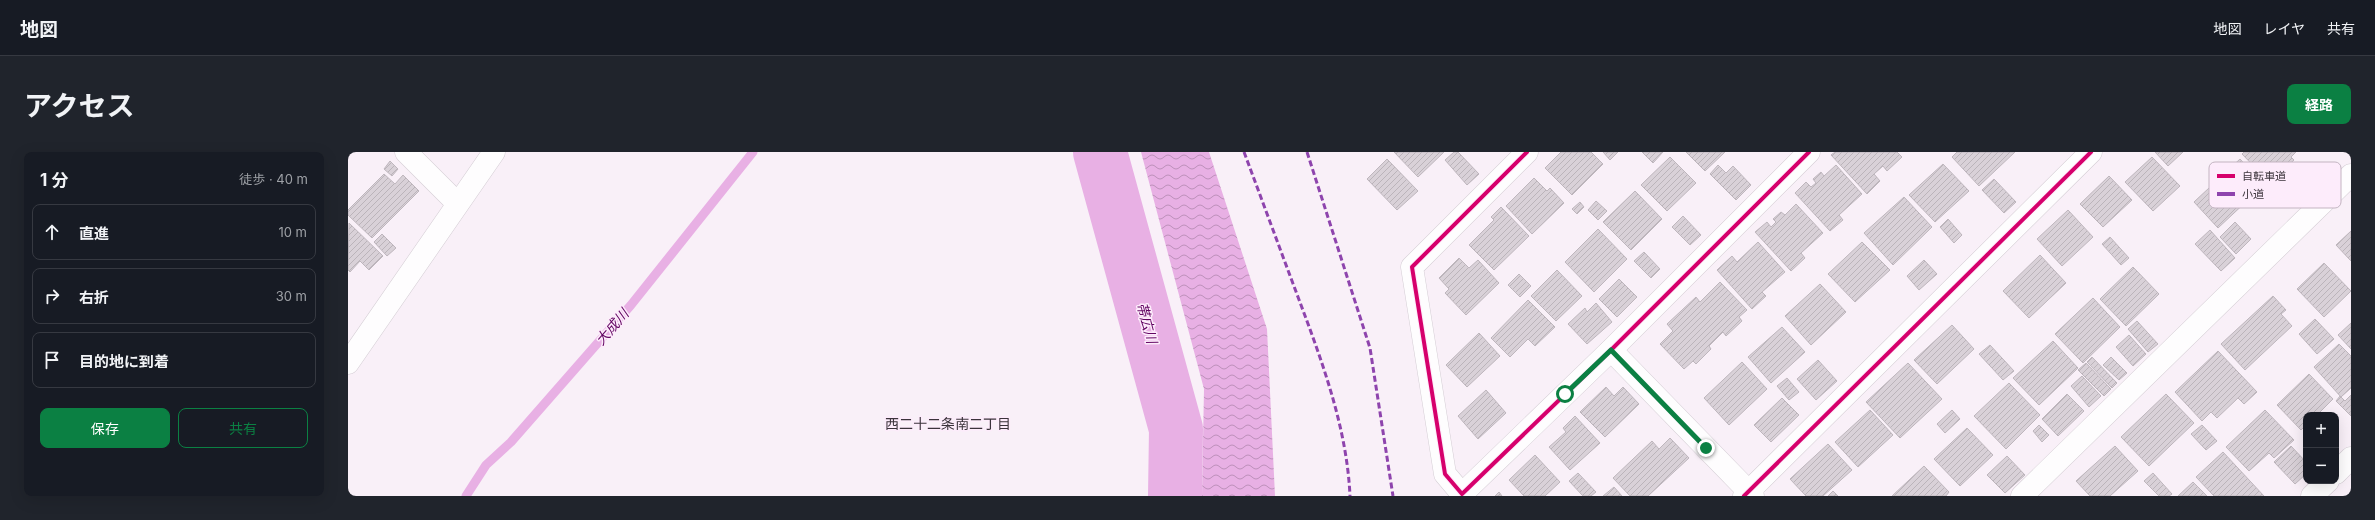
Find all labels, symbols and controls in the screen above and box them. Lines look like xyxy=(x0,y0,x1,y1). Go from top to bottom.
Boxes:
text: 地図 xyxy=(20,18,58,41)
text: 地図 xyxy=(2213,20,2241,37)
text: レイヤ xyxy=(2263,20,2305,37)
text: 共有 xyxy=(2327,20,2355,37)
button: 経路 xyxy=(2287,84,2351,124)
text: アクセス xyxy=(24,89,135,123)
legend xyxy=(2209,162,2341,208)
text: 自転車道 xyxy=(2242,169,2286,183)
text: 1 分 xyxy=(40,170,68,190)
text: 徒歩 · 40 m xyxy=(239,171,308,187)
text: 小道 xyxy=(2242,187,2264,201)
icon: ahead xyxy=(41,221,63,243)
text: 直進 xyxy=(79,224,109,243)
text: 10 m xyxy=(278,224,307,240)
icon: right xyxy=(41,285,63,307)
text: 右折 xyxy=(79,288,109,307)
text: 30 m xyxy=(276,288,307,304)
water label: 帯広川 xyxy=(1134,300,1162,347)
water label: 大成川 xyxy=(591,304,633,348)
icon: arrive xyxy=(41,349,63,371)
text: 目的地に到着 xyxy=(79,352,169,371)
route start xyxy=(1556,385,1574,403)
button: 保存 xyxy=(40,408,170,448)
button: 共有 xyxy=(178,408,308,448)
map controls xyxy=(2303,412,2339,484)
button: + xyxy=(2303,412,2339,448)
district label: 西二十二条南二丁目 xyxy=(885,415,1011,432)
route end xyxy=(1697,439,1715,457)
button: − xyxy=(2303,448,2339,484)

